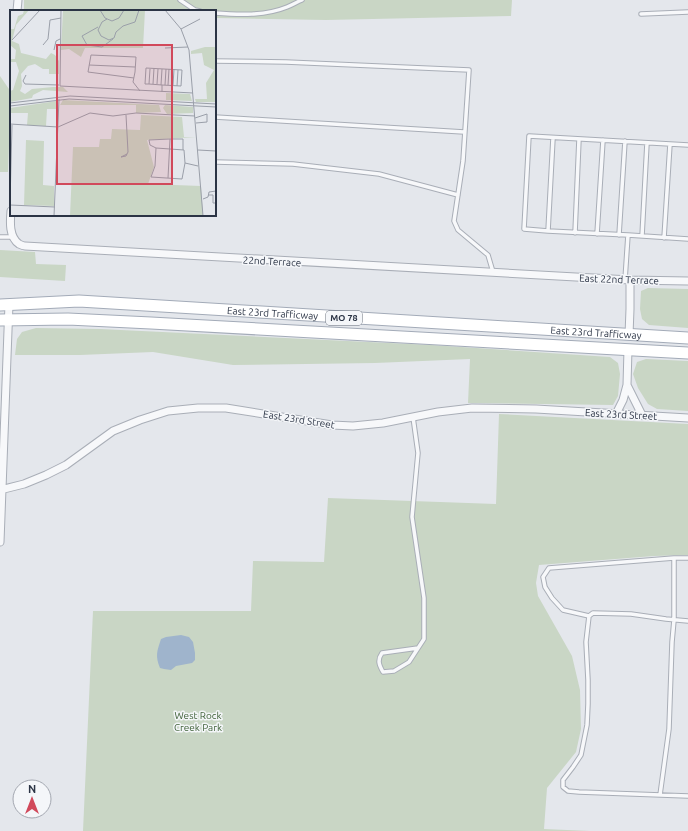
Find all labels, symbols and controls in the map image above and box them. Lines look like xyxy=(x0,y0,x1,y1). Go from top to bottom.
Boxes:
inset map xyxy=(10,10,216,216)
street label: 22nd Terrace xyxy=(242,254,302,269)
street label: East 22nd Terrace xyxy=(579,273,659,286)
street label: East 23rd Trafficway xyxy=(227,305,319,322)
road number: MO 78 xyxy=(326,311,362,325)
street label: East 23rd Trafficway xyxy=(550,325,642,341)
street label: East 23rd Street xyxy=(585,407,657,422)
street label: East 23rd Street xyxy=(262,408,336,431)
park label: West Rock Creek Park xyxy=(174,710,222,733)
north arrow xyxy=(12,779,52,819)
text: N xyxy=(28,783,36,795)

